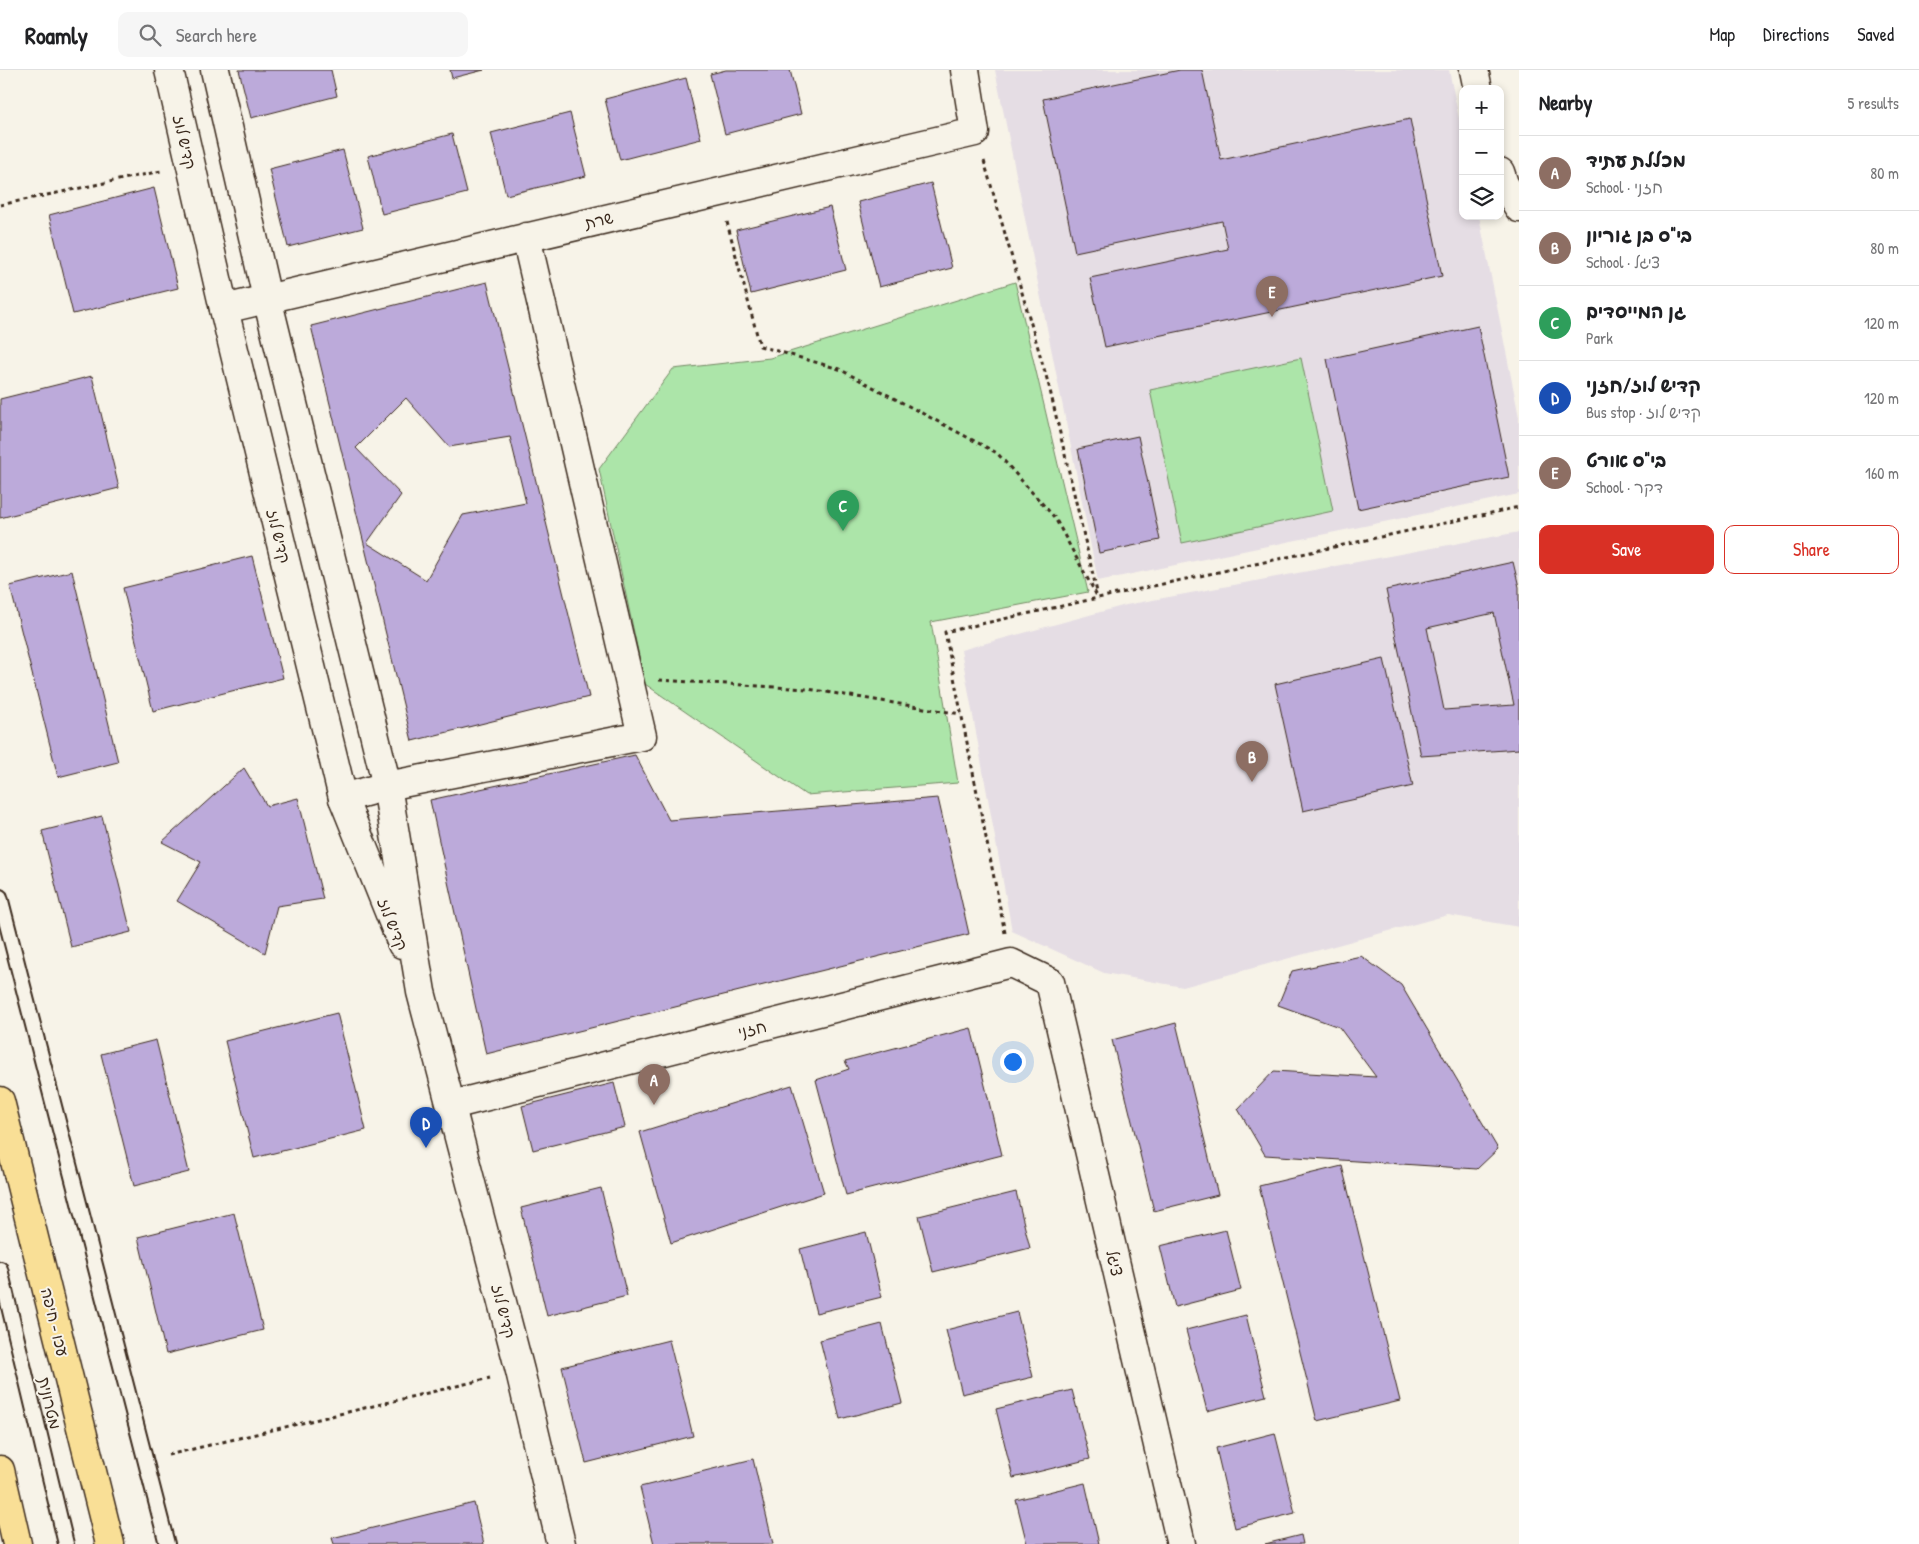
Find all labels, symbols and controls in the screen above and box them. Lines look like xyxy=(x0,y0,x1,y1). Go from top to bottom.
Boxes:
search box xyxy=(118,12,468,57)
text: Roamly xyxy=(25,19,88,51)
icon: search xyxy=(136,21,164,49)
text: Search here xyxy=(176,22,257,48)
text: Map xyxy=(1710,22,1735,47)
text: Directions xyxy=(1763,22,1829,47)
text: Saved xyxy=(1857,22,1894,47)
map controls xyxy=(1459,85,1504,220)
button: + xyxy=(1459,85,1504,130)
text: Nearby xyxy=(1539,88,1592,117)
text: 5 results xyxy=(1848,92,1899,114)
street label: קדיש לוז xyxy=(168,113,202,171)
button: − xyxy=(1459,130,1504,175)
text: מכללת עתיד xyxy=(1586,147,1686,173)
text: A xyxy=(1551,162,1559,184)
text: 80 m xyxy=(1870,162,1899,184)
button: layers xyxy=(1459,175,1504,220)
text: School · חזני xyxy=(1586,176,1663,198)
street label: שרת xyxy=(582,206,615,234)
text: בי"ס בן גוריון xyxy=(1586,222,1692,248)
text: B xyxy=(1551,237,1559,259)
text: 80 m xyxy=(1870,237,1899,259)
text: School · ציגל xyxy=(1586,251,1660,273)
pin: E xyxy=(1256,276,1288,317)
text: גן המייסדים xyxy=(1586,298,1686,324)
text: C xyxy=(1551,312,1559,334)
text: 120 m xyxy=(1864,312,1899,334)
text: Park xyxy=(1586,327,1613,349)
text: קדיש לוז/חזני xyxy=(1586,372,1701,398)
text: D xyxy=(1551,387,1559,409)
text: 120 m xyxy=(1864,387,1899,409)
text: Bus stop · קדיש לוז xyxy=(1586,401,1701,423)
text: בי"ס אורט xyxy=(1586,447,1666,473)
text: E xyxy=(1551,462,1559,484)
text: 160 m xyxy=(1865,462,1899,484)
text: School · דקר xyxy=(1586,476,1663,498)
pin: C xyxy=(827,490,859,531)
street label: קדיש לוז xyxy=(262,507,296,565)
button: Save xyxy=(1539,525,1714,574)
button: Share xyxy=(1724,525,1899,574)
pin: B xyxy=(1236,741,1268,782)
street label: קדיש לוז xyxy=(373,894,413,954)
street label: חזני xyxy=(735,1015,769,1043)
your location xyxy=(1000,1049,1026,1075)
pin: A xyxy=(638,1064,670,1105)
pin: D xyxy=(410,1107,442,1148)
street label: ציגל xyxy=(1101,1248,1129,1278)
street label: קדיש לוז xyxy=(487,1282,521,1340)
street label: עכו - חיפה xyxy=(36,1285,74,1359)
street label: מטרונית xyxy=(33,1375,67,1431)

